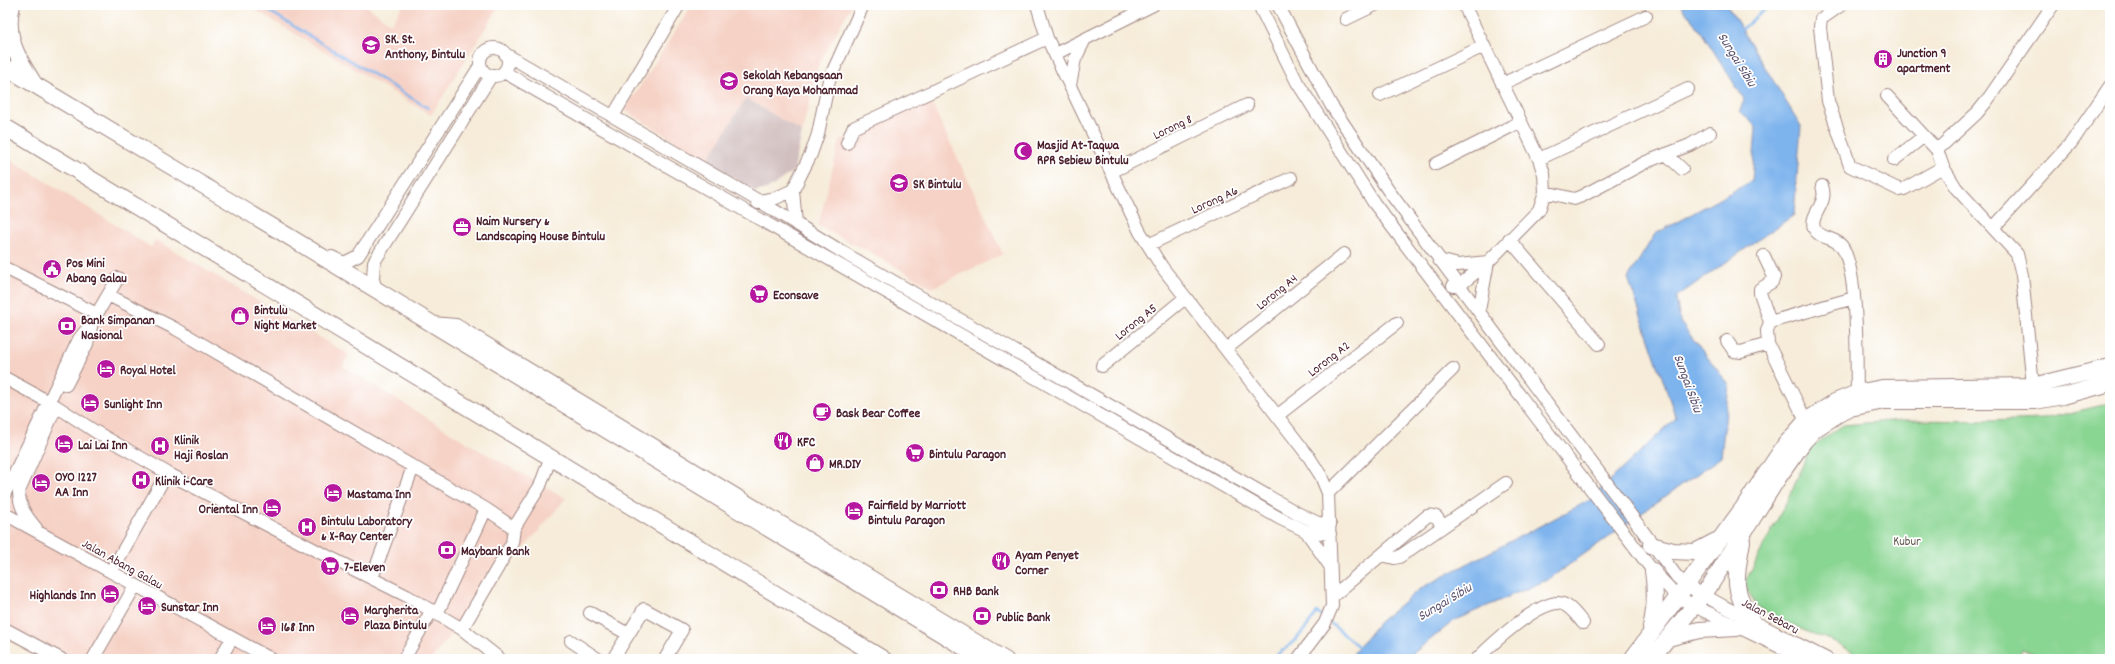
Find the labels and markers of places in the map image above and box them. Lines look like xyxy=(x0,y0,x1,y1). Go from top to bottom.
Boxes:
place label: SK. St. Anthony, Bintulu xyxy=(385,31,465,65)
school or university icon: SK. St. Anthony, Bintulu xyxy=(360,34,382,56)
place label: Junction 9 apartment xyxy=(1897,45,1950,79)
building icon: Junction 9 apartment xyxy=(1872,48,1894,70)
place label: Sekolah Kebangsaan Orang Kaya Mohammad xyxy=(743,67,858,101)
school or university icon: Sekolah Kebangsaan Orang Kaya Mohammad xyxy=(718,70,740,92)
place label: Masjid At-Taqwa RPR Sebiew Bintulu xyxy=(1037,137,1129,171)
mosque icon: Masjid At-Taqwa RPR Sebiew Bintulu xyxy=(1012,140,1034,162)
school or university icon: SK Bintulu xyxy=(888,172,910,194)
place label: SK Bintulu xyxy=(913,176,962,195)
place label: Naim Nursery & Landscaping House Bintulu xyxy=(476,213,606,247)
office icon: Naim Nursery & Landscaping House Bintulu xyxy=(451,216,473,238)
place label: Pos Mini Abang Galau xyxy=(66,255,127,289)
public building icon: Pos Mini Abang Galau xyxy=(41,258,63,280)
supermarket icon: Econsave xyxy=(748,283,770,305)
place label: Econsave xyxy=(773,287,819,306)
place label: Bintulu Night Market xyxy=(254,302,317,336)
shop icon: Bintulu Night Market xyxy=(229,305,251,327)
place label: Bank Simpanan Nasional xyxy=(81,312,155,346)
bank icon: Bank Simpanan Nasional xyxy=(56,315,78,337)
hotel icon: Royal Hotel xyxy=(95,358,117,380)
place label: Royal Hotel xyxy=(120,362,177,381)
hotel icon: Sunlight Inn xyxy=(79,392,101,414)
place label: Sunlight Inn xyxy=(104,396,162,415)
cafe icon: Bask Bear Coffee xyxy=(811,401,833,423)
place label: Bask Bear Coffee xyxy=(836,405,921,424)
restaurant icon: KFC xyxy=(772,430,794,452)
place label: Klinik Haji Roslan xyxy=(174,432,228,466)
hotel icon: Lai Lai Inn xyxy=(53,433,75,455)
place label: KFC xyxy=(797,434,816,453)
hospital icon: Klinik Haji Roslan xyxy=(149,435,171,457)
place label: Lai Lai Inn xyxy=(78,437,128,456)
supermarket icon: Bintulu Paragon xyxy=(904,442,926,464)
place label: Bintulu Paragon xyxy=(929,446,1006,465)
shop icon: MR.DIY xyxy=(804,452,826,474)
place label: MR.DIY xyxy=(829,456,862,475)
place label: OYO 1227 AA Inn xyxy=(55,469,97,503)
hospital icon: Klinik i-Care xyxy=(130,469,152,491)
hotel icon: OYO 1227 AA Inn xyxy=(30,472,52,494)
place label: Klinik i-Care xyxy=(155,473,213,492)
hotel icon: Mastama Inn xyxy=(322,482,344,504)
place label: Mastama Inn xyxy=(347,486,411,505)
hotel icon: Oriental Inn xyxy=(261,497,283,519)
place label: Fairfield by Marriott Bintulu Paragon xyxy=(868,497,966,531)
hotel icon: Fairfield by Marriott Bintulu Paragon xyxy=(843,500,865,522)
place label: Oriental Inn xyxy=(199,501,258,520)
place label: Bintulu Laboratory & X-Ray Center xyxy=(321,513,413,547)
hospital icon: Bintulu Laboratory & X-Ray Center xyxy=(296,516,318,538)
bank icon: Maybank Bank xyxy=(436,539,458,561)
place label: Maybank Bank xyxy=(461,543,530,562)
place label: Ayam Penyet Corner xyxy=(1015,547,1079,581)
restaurant icon: Ayam Penyet Corner xyxy=(990,550,1012,572)
supermarket icon: 7-Eleven xyxy=(319,555,341,577)
place label: 7-Eleven xyxy=(344,559,385,578)
bank icon: RHB Bank xyxy=(928,579,950,601)
hotel icon: Highlands Inn xyxy=(99,583,121,605)
place label: RHB Bank xyxy=(953,583,999,602)
place label: Highlands Inn xyxy=(30,587,96,606)
hotel icon: Sunstar Inn xyxy=(136,595,158,617)
place label: Sunstar Inn xyxy=(161,599,219,618)
place label: Margherita Plaza Bintulu xyxy=(364,602,427,636)
hotel icon: Margherita Plaza Bintulu xyxy=(339,605,361,627)
bank icon: Public Bank xyxy=(971,605,993,627)
place label: Public Bank xyxy=(996,609,1051,628)
hotel icon: 168 Inn xyxy=(256,615,278,637)
place label: 168 Inn xyxy=(281,619,314,638)

